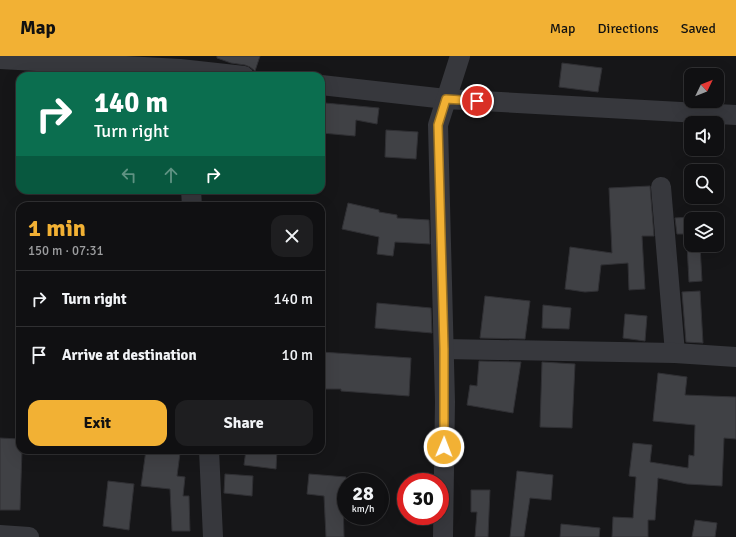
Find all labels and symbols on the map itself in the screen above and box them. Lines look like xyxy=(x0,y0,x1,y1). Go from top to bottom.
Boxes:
north arrow xyxy=(684,68,724,108)
pin xyxy=(460,84,494,118)
position arrow xyxy=(423,426,465,468)
speed limit sign: 30 xyxy=(397,473,449,525)

